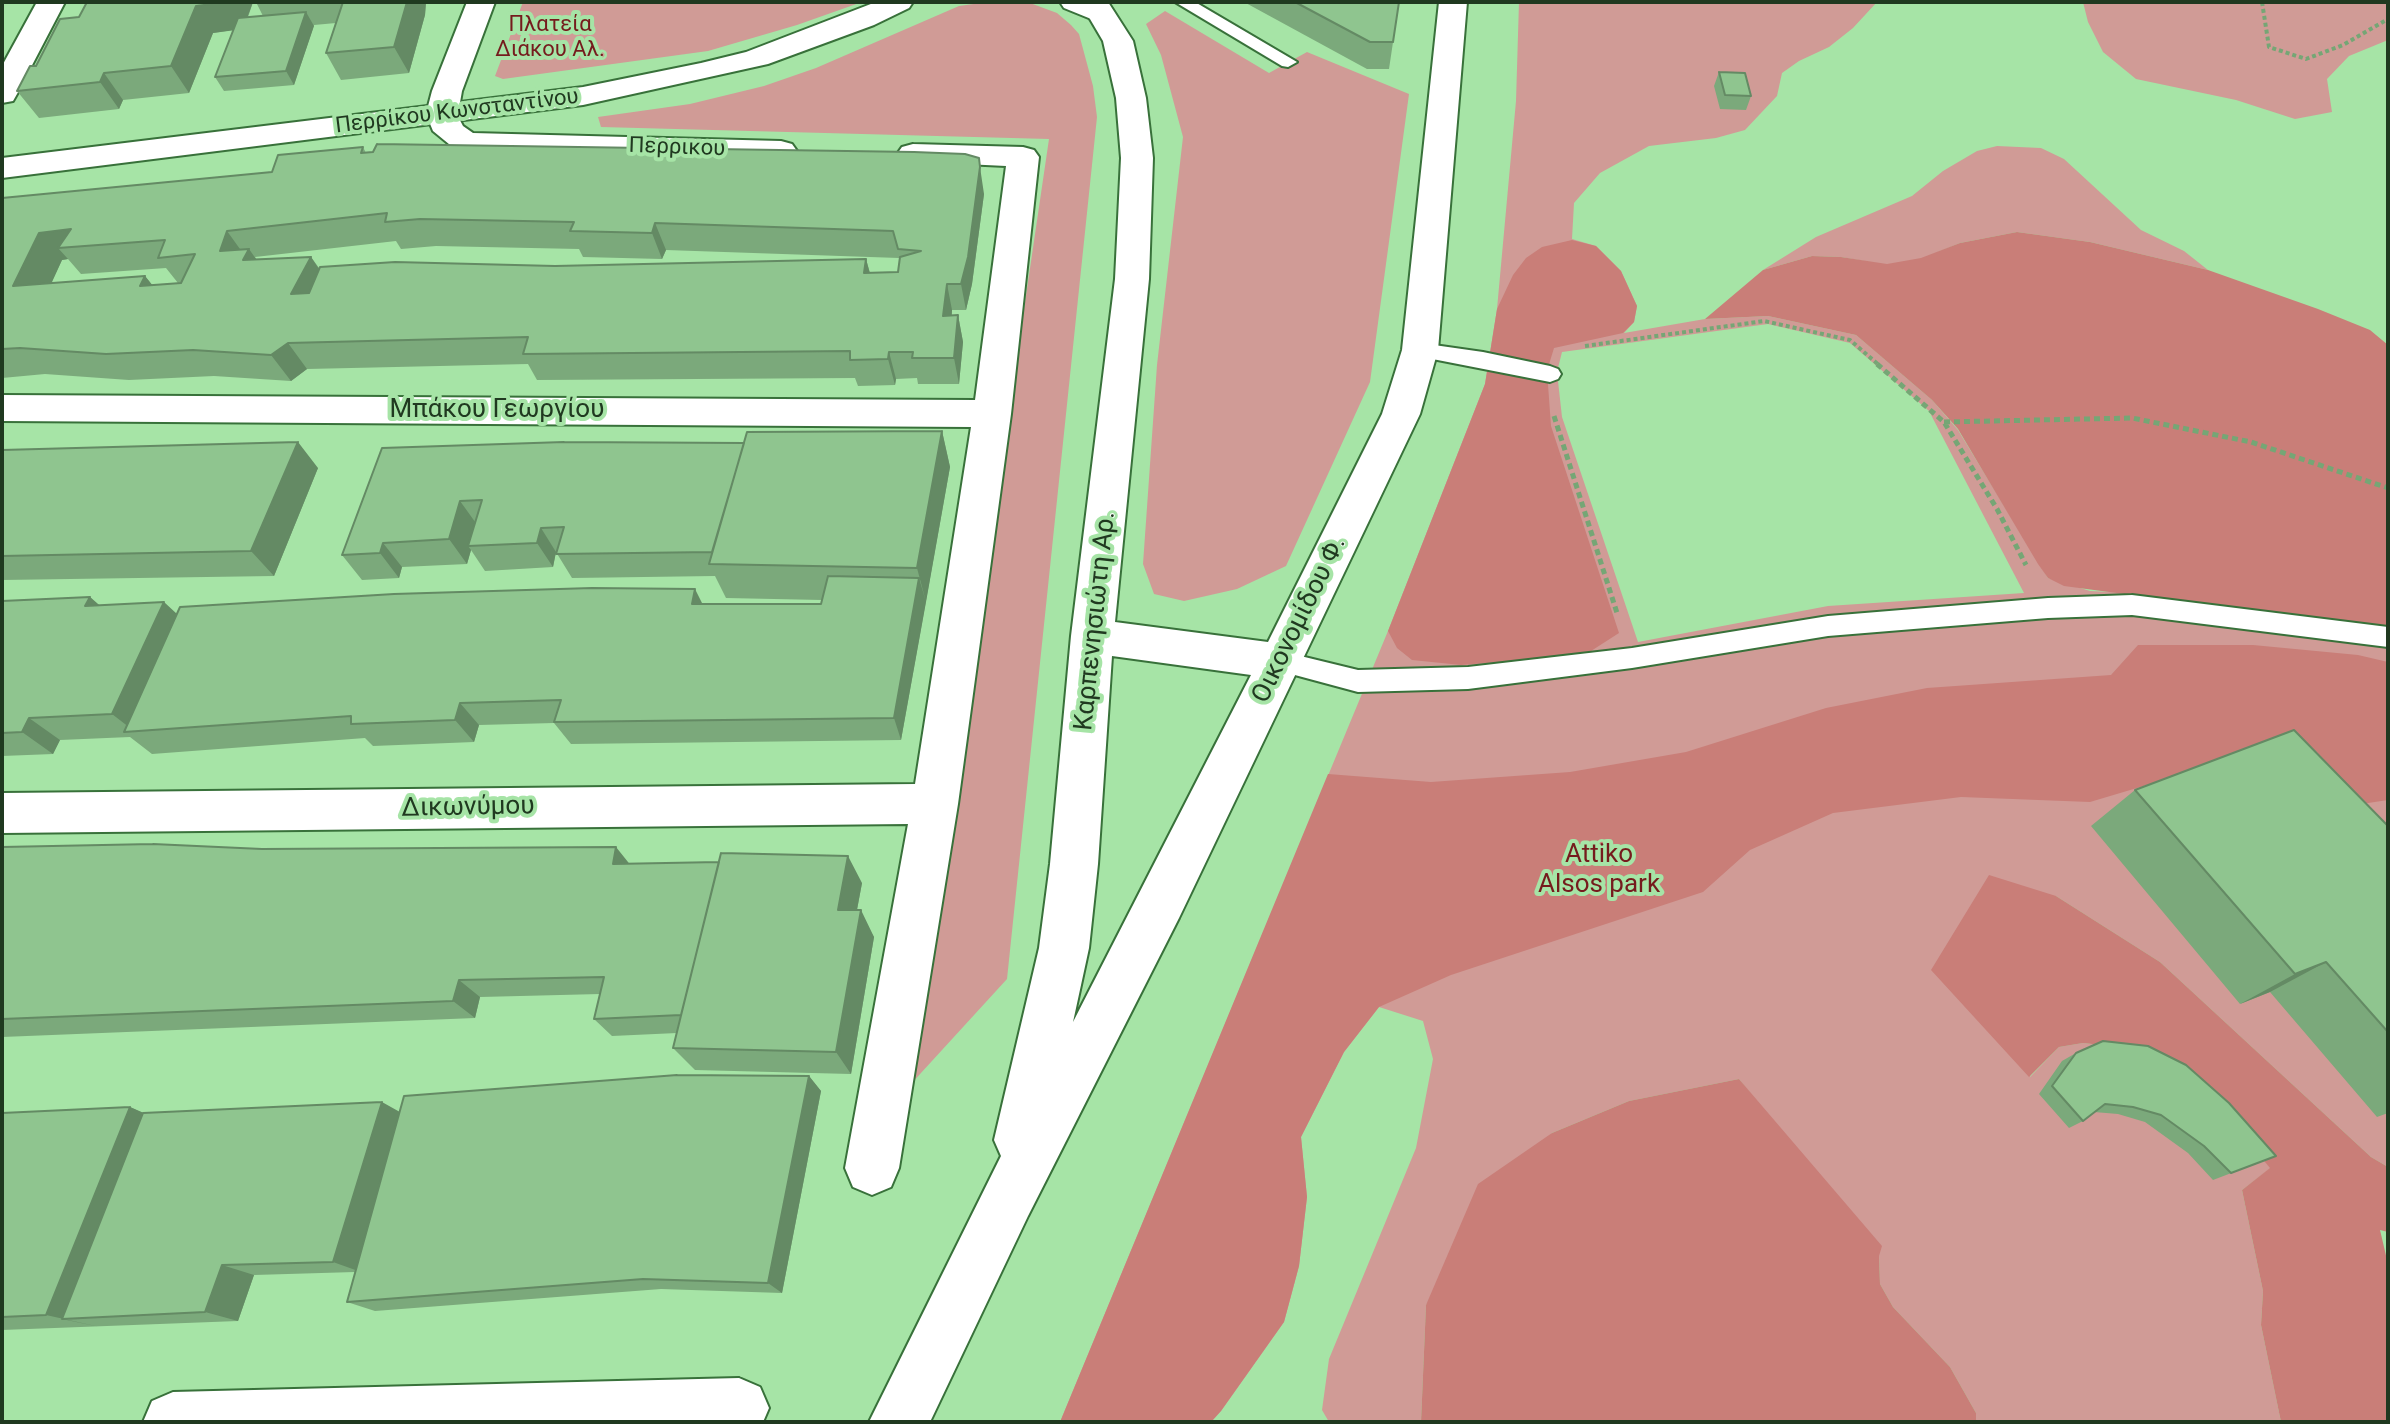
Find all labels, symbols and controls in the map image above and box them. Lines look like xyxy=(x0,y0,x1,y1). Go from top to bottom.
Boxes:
park label: Πλατεία Διάκου Αλ. xyxy=(495,12,605,64)
street label: Περρίκου Κωνσταντίνου xyxy=(334,84,580,140)
street label: Περρικου xyxy=(628,133,726,163)
street label: Μπάκου Γεωργίου xyxy=(390,394,604,426)
street label: Καρπενησιώτη Αρ. xyxy=(1069,510,1123,732)
street label: Οικονομίδου Φ. xyxy=(1246,532,1354,708)
street label: Δικωνύμου xyxy=(401,791,535,825)
park label: Attiko Alsos park xyxy=(1538,839,1660,900)

